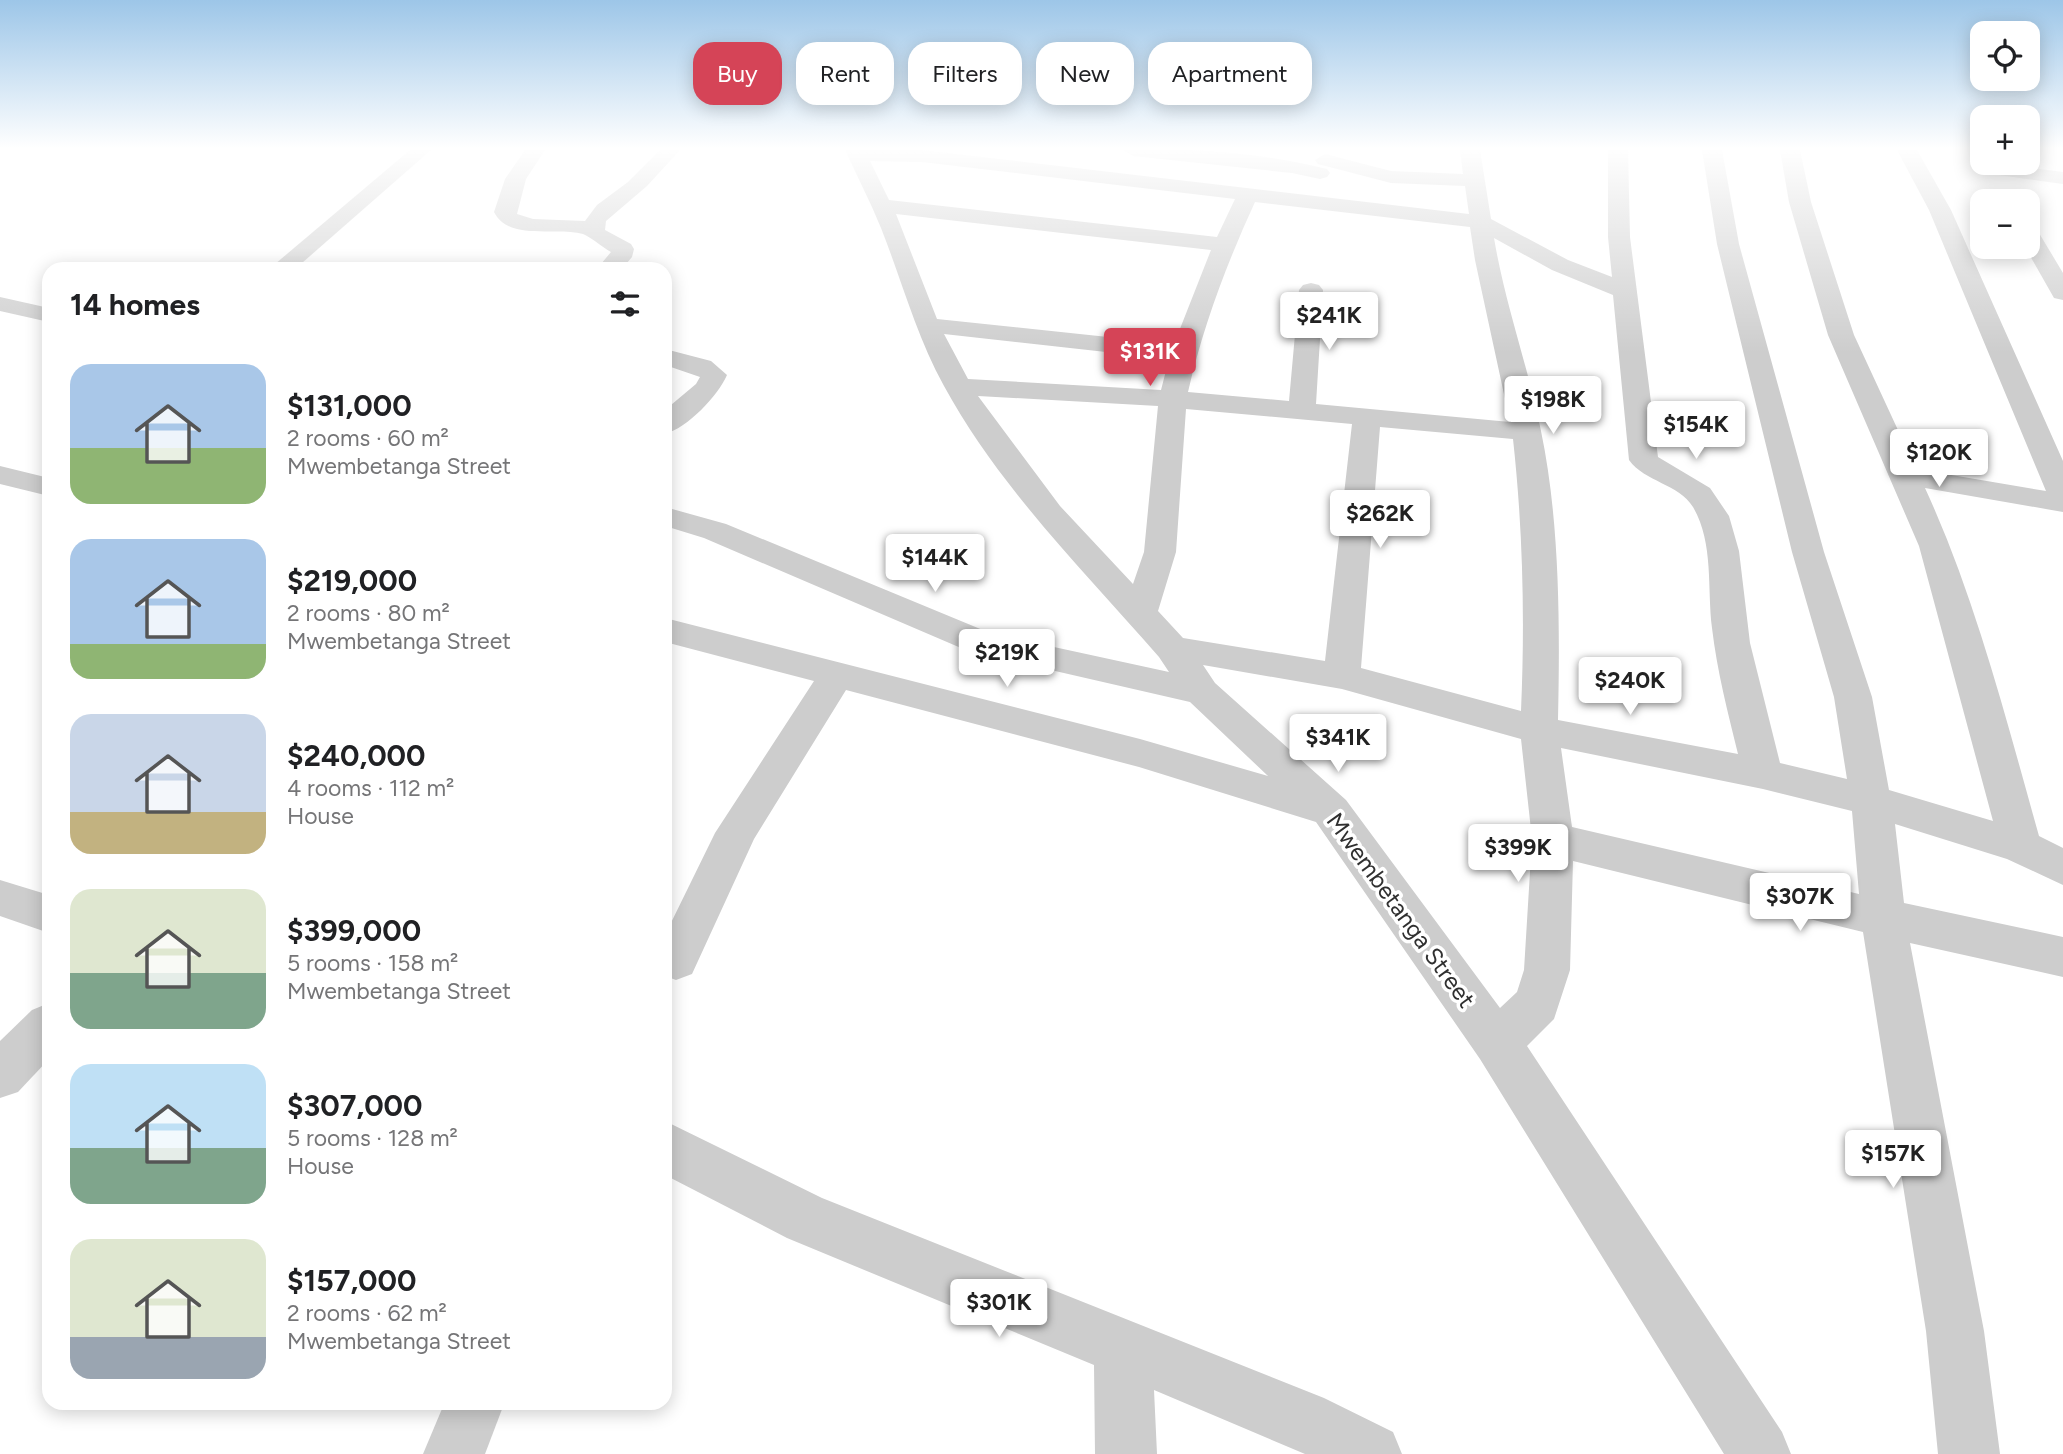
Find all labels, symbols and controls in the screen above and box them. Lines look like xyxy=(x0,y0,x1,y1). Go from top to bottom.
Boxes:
map controls xyxy=(1970,21,2040,259)
button: locate xyxy=(1970,21,2040,91)
chip: Buy xyxy=(693,42,782,105)
chip: Rent xyxy=(796,42,894,105)
chip: Filters xyxy=(908,42,1022,105)
chip: New xyxy=(1036,42,1134,105)
chip: Apartment xyxy=(1148,42,1312,105)
button: + xyxy=(1970,105,2040,175)
button: − xyxy=(1970,189,2040,259)
icon: filters xyxy=(606,285,644,323)
text: 14 homes xyxy=(70,286,200,323)
pin: $241K xyxy=(1280,292,1378,352)
text: $241K xyxy=(1296,301,1362,329)
pin: $131K xyxy=(1101,328,1199,388)
text: $131K xyxy=(1120,337,1180,365)
pin: $198K xyxy=(1504,376,1602,436)
text: $198K xyxy=(1520,385,1586,413)
text: $131,000 xyxy=(287,387,412,424)
icon: home xyxy=(126,392,210,476)
pin: $154K xyxy=(1647,402,1745,461)
text: $154K xyxy=(1663,410,1729,438)
text: 2 rooms · 60 m² xyxy=(287,424,449,452)
pin: $120K xyxy=(1890,430,1988,489)
text: $120K xyxy=(1906,438,1972,466)
text: Mwembetanga Street xyxy=(287,452,511,480)
pin: $262K xyxy=(1331,490,1429,550)
text: $262K xyxy=(1346,499,1414,527)
pin: $144K xyxy=(886,534,984,594)
text: $144K xyxy=(902,543,968,571)
text: $219,000 xyxy=(287,562,417,599)
icon: home xyxy=(126,567,210,651)
text: 2 rooms · 80 m² xyxy=(287,599,450,627)
text: Mwembetanga Street xyxy=(287,627,511,655)
pin: $219K xyxy=(958,630,1056,689)
text: $219K xyxy=(975,638,1039,666)
pin: $240K xyxy=(1581,658,1679,717)
text: $240K xyxy=(1595,666,1665,694)
pin: $341K xyxy=(1289,714,1387,774)
text: $341K xyxy=(1305,723,1371,751)
text: $240,000 xyxy=(287,737,425,774)
icon: home xyxy=(126,742,210,826)
text: 4 rooms · 112 m² xyxy=(287,774,454,802)
text: House xyxy=(287,802,354,830)
street label: Mwembetanga Street xyxy=(1321,807,1481,1013)
pin: $399K xyxy=(1469,824,1567,884)
text: $399K xyxy=(1484,833,1552,861)
pin: $307K xyxy=(1751,874,1849,933)
text: $307K xyxy=(1766,882,1834,910)
text: $399,000 xyxy=(287,912,421,949)
icon: home xyxy=(126,917,210,1001)
text: 5 rooms · 158 m² xyxy=(287,949,458,977)
text: Mwembetanga Street xyxy=(287,977,511,1005)
text: $307,000 xyxy=(287,1087,422,1124)
icon: home xyxy=(126,1092,210,1176)
text: 5 rooms · 128 m² xyxy=(287,1124,458,1152)
pin: $157K xyxy=(1844,1130,1942,1190)
text: $157K xyxy=(1861,1139,1925,1167)
text: House xyxy=(287,1152,354,1180)
text: $157,000 xyxy=(287,1262,416,1299)
icon: home xyxy=(126,1267,210,1351)
pin: $301K xyxy=(950,1280,1048,1339)
text: $301K xyxy=(966,1288,1032,1316)
text: 2 rooms · 62 m² xyxy=(287,1299,447,1327)
text: Mwembetanga Street xyxy=(287,1327,511,1355)

